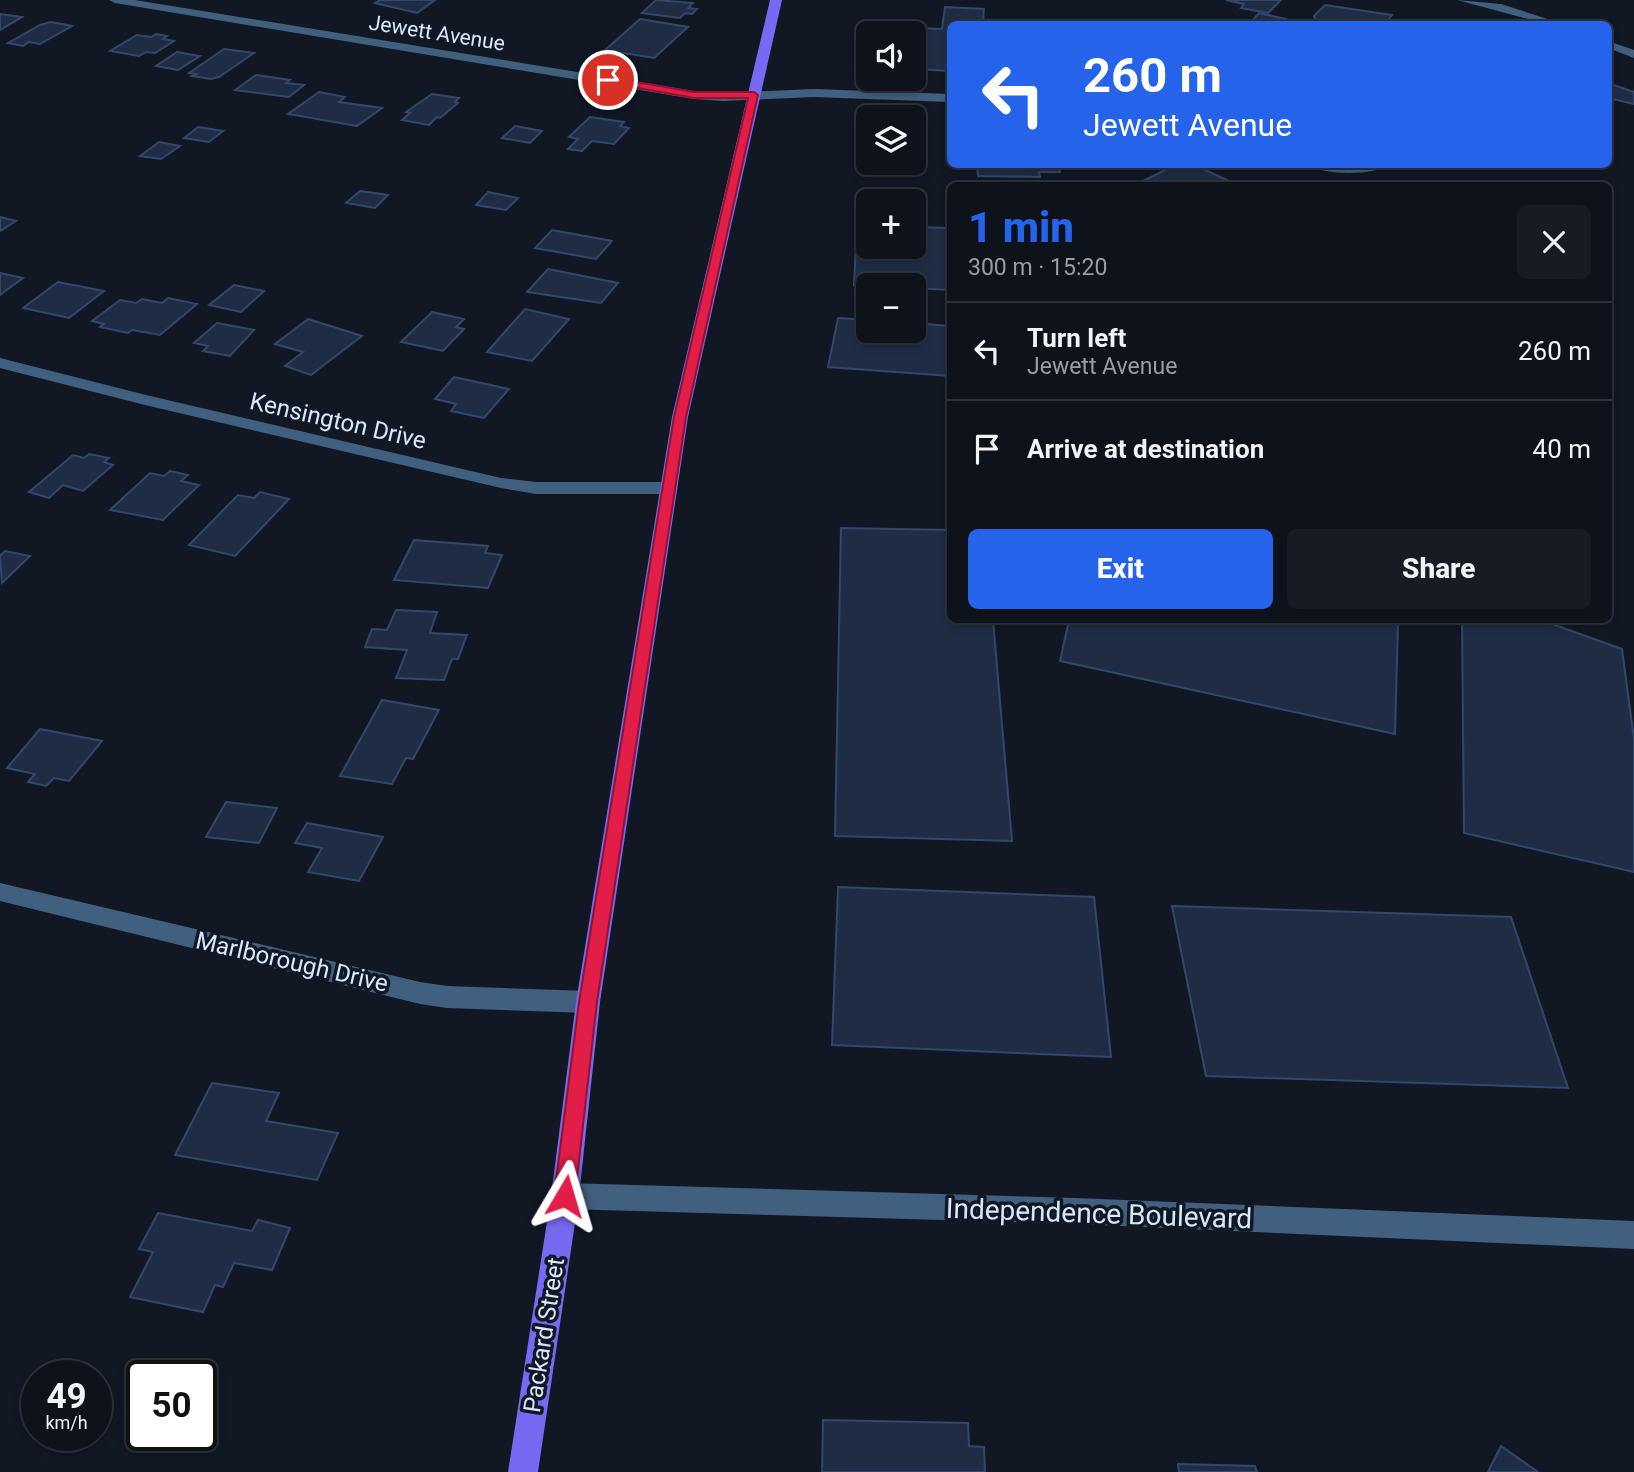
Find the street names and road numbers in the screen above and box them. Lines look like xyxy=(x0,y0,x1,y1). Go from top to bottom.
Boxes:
street label: Jewett Avenue xyxy=(367,10,507,56)
street label: Kensington Drive xyxy=(247,387,429,455)
street label: Marlborough Drive xyxy=(193,926,391,998)
street label: Independence Boulevard xyxy=(945,1192,1253,1235)
street label: Packard Street xyxy=(518,1255,570,1415)

